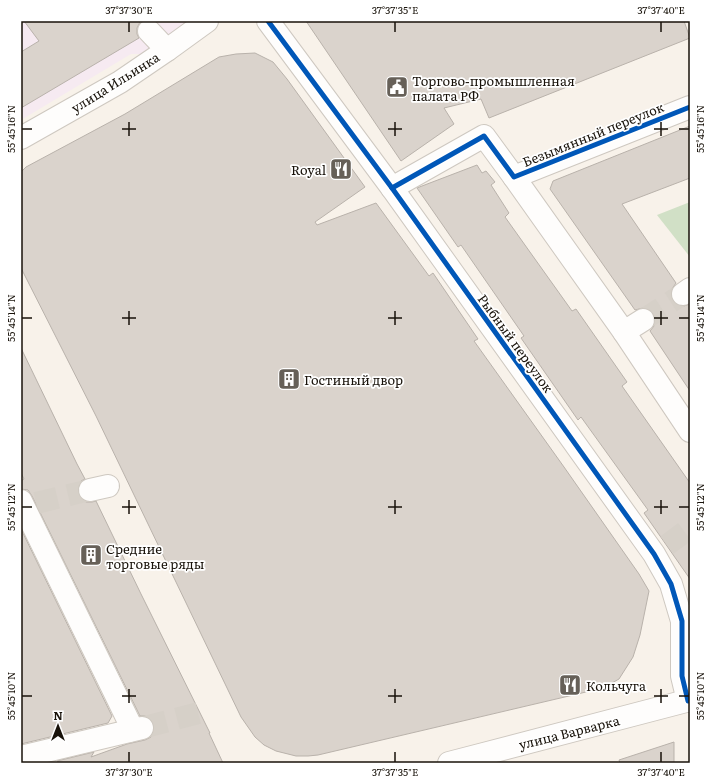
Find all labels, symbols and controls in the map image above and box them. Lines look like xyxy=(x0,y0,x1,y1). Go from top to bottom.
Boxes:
text: 37°37'30"E xyxy=(105,2,153,17)
text: 37°37'35"E xyxy=(372,2,418,17)
text: 37°37'40"E xyxy=(637,2,685,17)
street label: улица Ильинка xyxy=(67,47,163,117)
place label: Торгово-промышленная палата РФ xyxy=(412,71,575,105)
public building icon: Торгово-промышленная палата РФ xyxy=(384,74,410,100)
street label: Безымянный переулок xyxy=(519,97,667,171)
text: 55°45'16"N xyxy=(3,105,18,153)
text: 55°45'16"N xyxy=(692,105,707,153)
restaurant icon: Royal xyxy=(328,156,354,182)
place label: Royal xyxy=(291,160,327,179)
street label: Рыбный переулок xyxy=(474,290,558,396)
text: 55°45'14"N xyxy=(3,294,18,342)
text: 55°45'14"N xyxy=(692,294,707,342)
building icon: Гостиный двор xyxy=(276,366,302,392)
place label: Гостиный двор xyxy=(304,370,403,389)
text: 55°45'12"N xyxy=(3,483,18,531)
text: 55°45'12"N xyxy=(692,483,707,531)
place label: Средние торговые ряды xyxy=(106,539,205,573)
building icon: Средние торговые ряды xyxy=(78,542,104,568)
text: 55°45'10"N xyxy=(3,672,18,720)
restaurant icon: Кольчуга xyxy=(557,672,583,698)
text: 55°45'10"N xyxy=(692,672,707,720)
place label: Кольчуга xyxy=(586,676,646,695)
north arrow xyxy=(38,706,78,746)
text: N xyxy=(53,707,63,723)
street label: улица Варварка xyxy=(517,710,621,754)
text: 37°37'30"E xyxy=(105,764,153,779)
text: 37°37'35"E xyxy=(372,764,418,779)
text: 37°37'40"E xyxy=(637,764,685,779)

